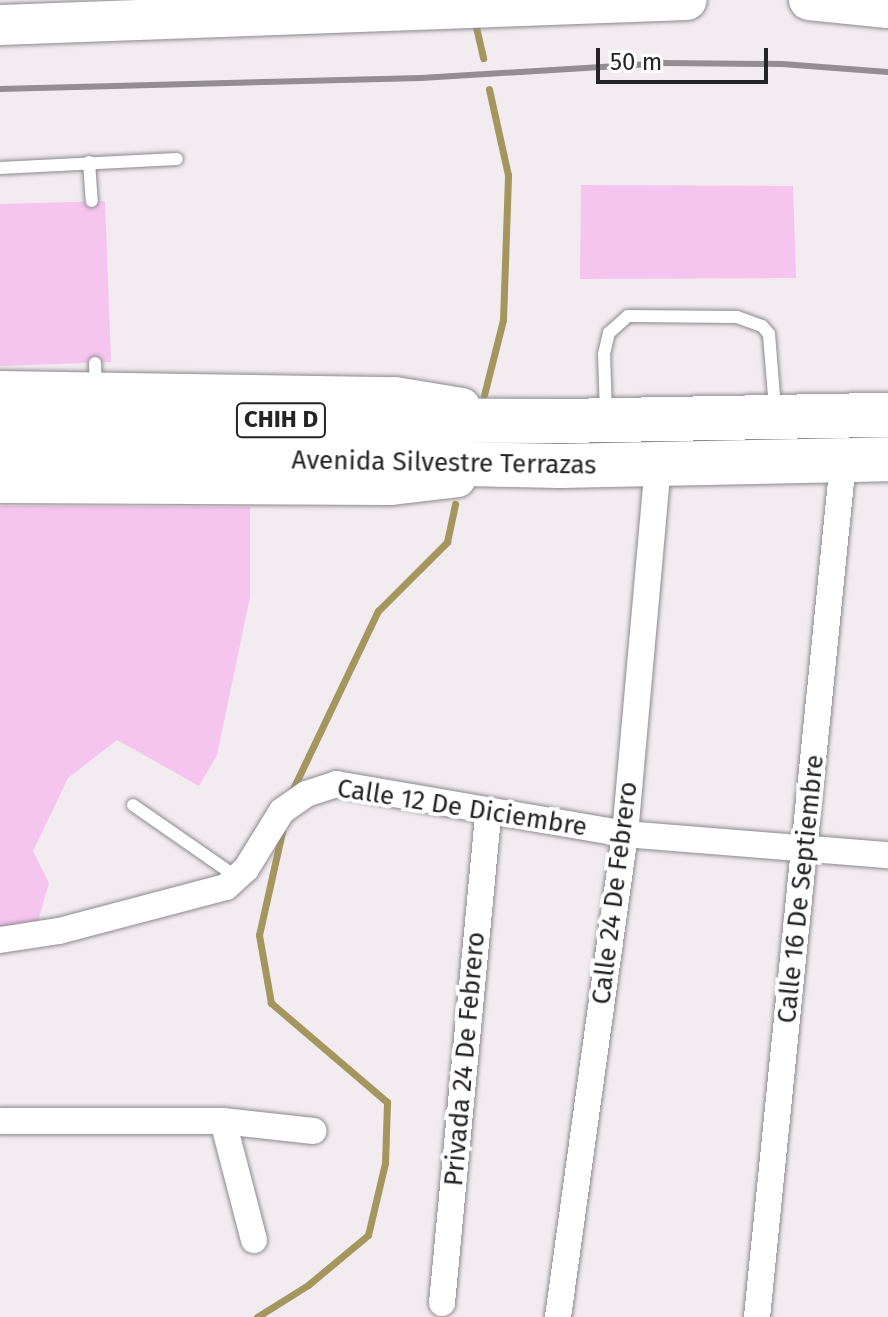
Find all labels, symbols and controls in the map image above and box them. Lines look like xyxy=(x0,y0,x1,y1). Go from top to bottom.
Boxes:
scale bar xyxy=(600,32,772,82)
text: 50 m xyxy=(610,48,662,76)
road number: CHIH D xyxy=(235,400,327,440)
street label: Avenida Silvestre Terrazas xyxy=(291,445,597,481)
street label: Calle 16 De Septiembre xyxy=(771,753,831,1025)
street label: Calle 12 De Diciembre xyxy=(335,773,589,843)
street label: Calle 24 De Febrero xyxy=(586,780,644,1006)
street label: Privada 24 De Febrero xyxy=(438,931,492,1187)

